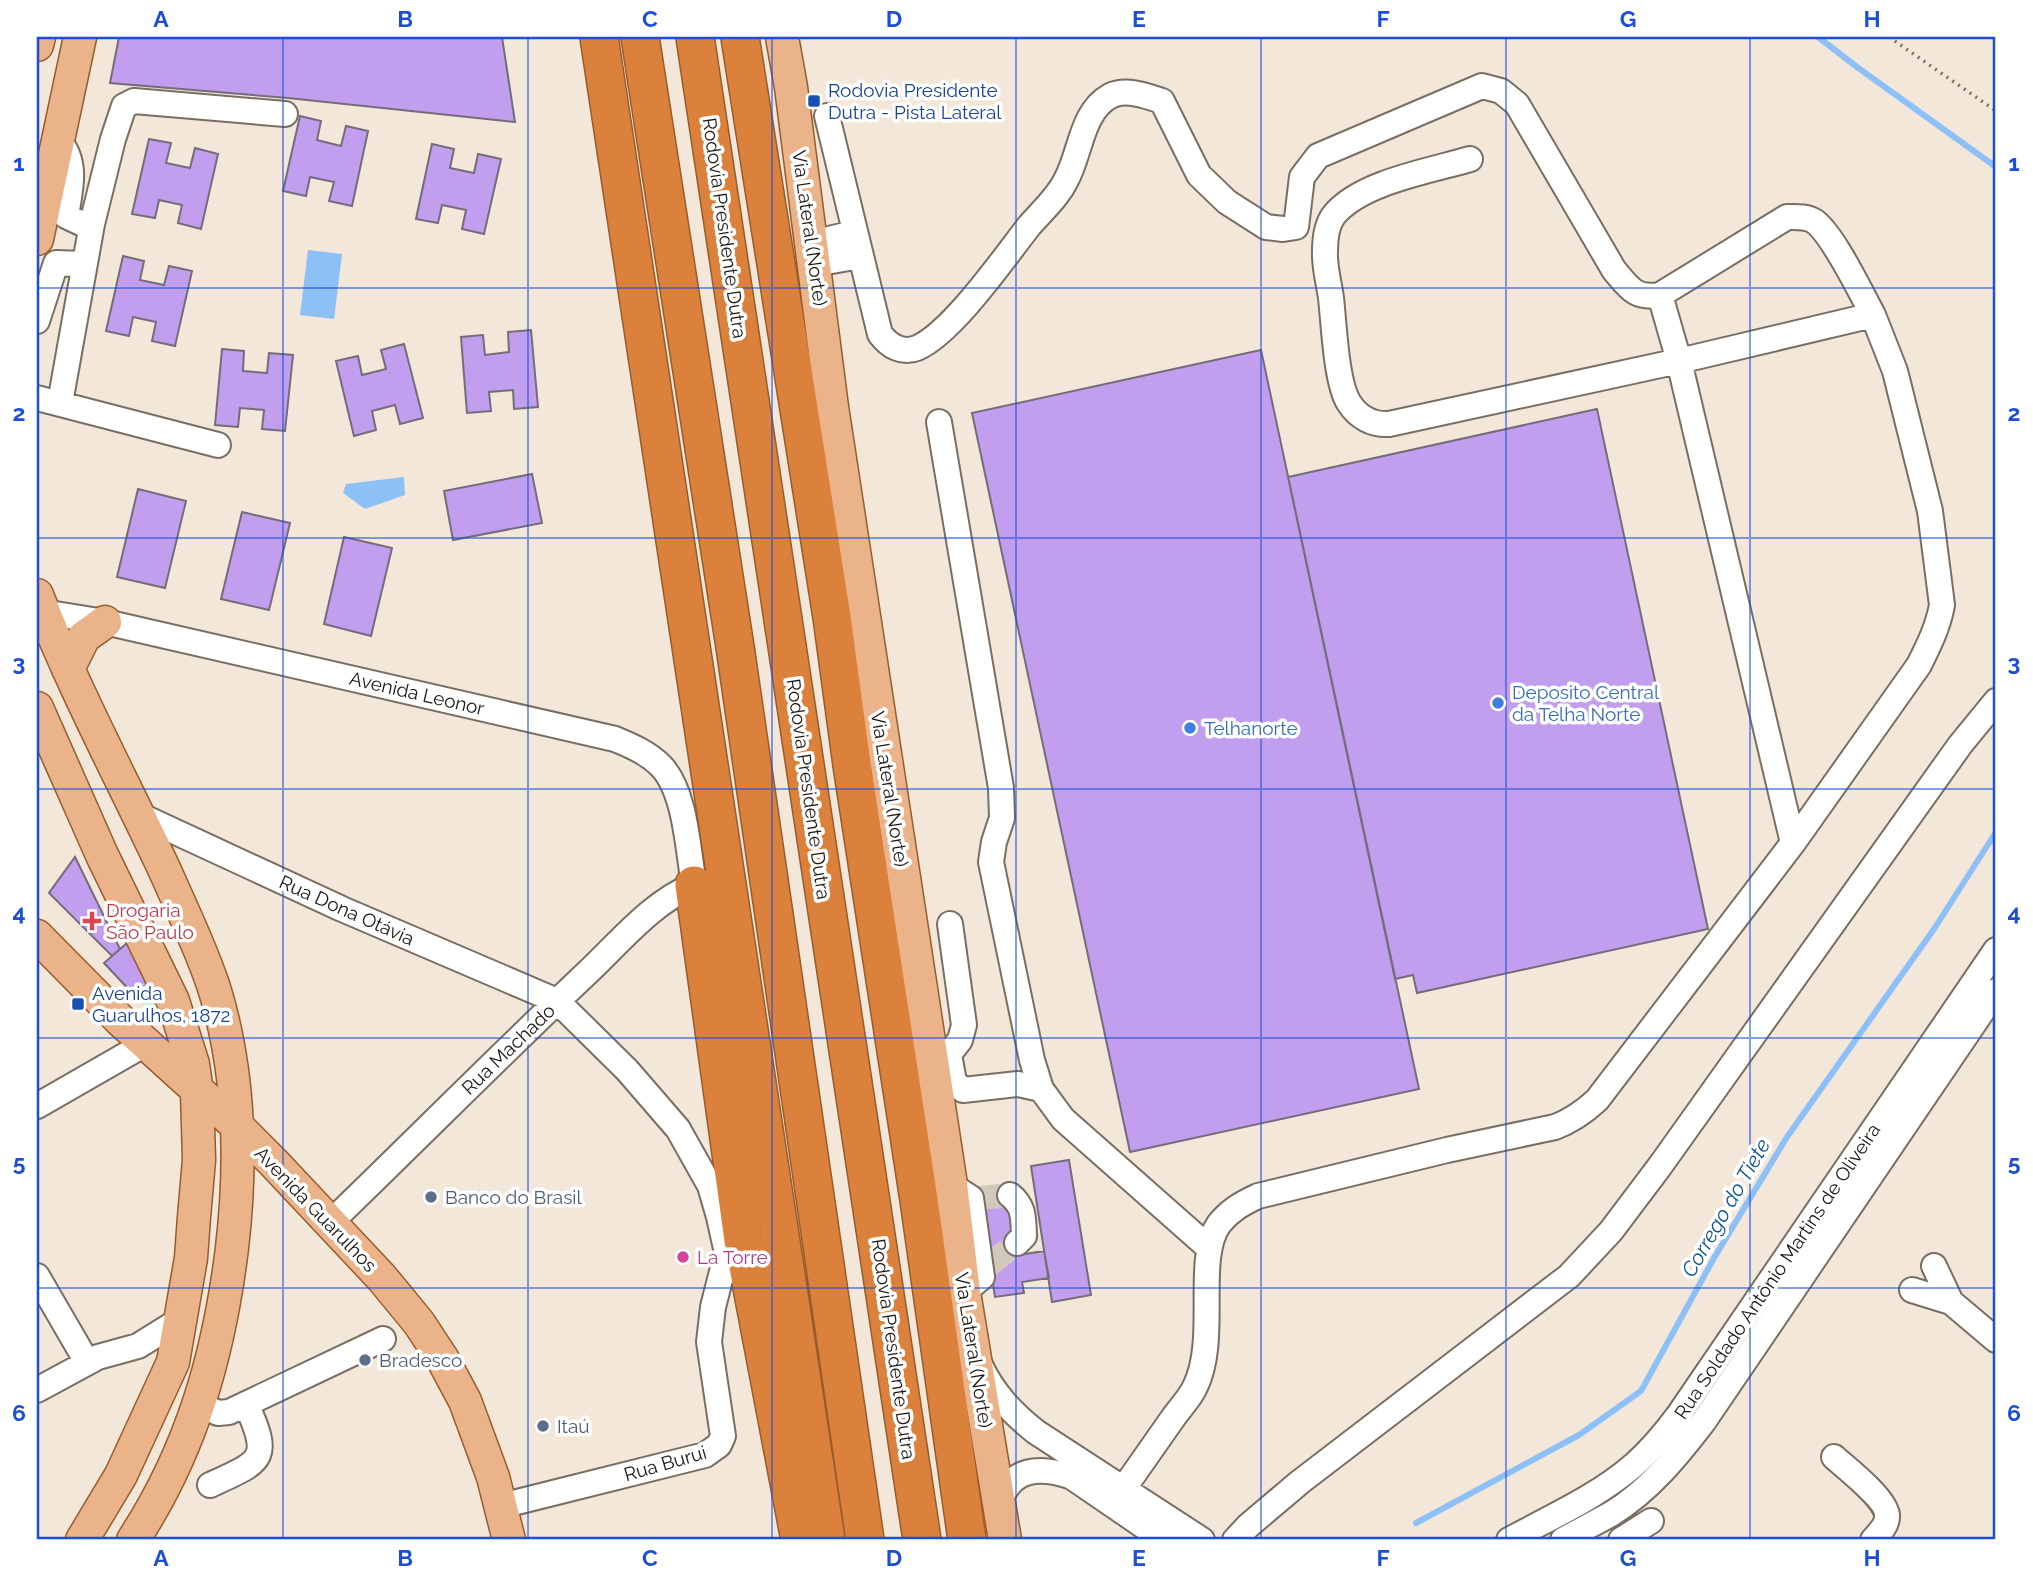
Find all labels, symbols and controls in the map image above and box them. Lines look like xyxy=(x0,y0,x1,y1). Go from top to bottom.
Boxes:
text: A xyxy=(153,5,169,32)
text: B xyxy=(397,5,413,32)
text: C xyxy=(642,5,658,32)
text: D xyxy=(886,5,902,32)
text: E xyxy=(1132,5,1146,32)
text: F xyxy=(1376,5,1390,32)
text: G xyxy=(1620,5,1636,32)
text: H xyxy=(1863,5,1881,32)
place label: Rodovia Presidente Dutra - Pista Lateral xyxy=(828,79,1002,123)
marker: Rodovia Presidente Dutra - Pista Lateral xyxy=(806,93,822,109)
street label: Rodovia Presidente Dutra xyxy=(699,116,751,340)
text: 1 xyxy=(13,149,25,176)
street label: Via Lateral (Norte) xyxy=(788,149,832,307)
text: 1 xyxy=(2008,149,2020,176)
text: 2 xyxy=(13,399,25,426)
text: 2 xyxy=(2008,399,2020,426)
text: 3 xyxy=(13,649,25,676)
text: 3 xyxy=(2008,649,2020,676)
street label: Avenida Leonor xyxy=(347,667,487,719)
street label: Rodovia Presidente Dutra xyxy=(783,677,835,901)
place label: Deposito Central da Telha Norte xyxy=(1512,681,1660,725)
marker: Deposito Central da Telha Norte xyxy=(1490,695,1506,711)
street label: Via Lateral (Norte) xyxy=(867,710,913,868)
place label: Telhanorte xyxy=(1204,717,1298,739)
marker: Telhanorte xyxy=(1182,720,1198,736)
street label: Rua Dona Otávia xyxy=(276,870,418,950)
text: 4 xyxy=(12,899,26,926)
place label: Drogaria São Paulo xyxy=(106,899,194,943)
text: 4 xyxy=(2007,899,2021,926)
marker: Drogaria São Paulo xyxy=(84,913,100,929)
place label: Avenida Guarulhos, 1872 xyxy=(92,982,231,1026)
marker: Avenida Guarulhos, 1872 xyxy=(70,996,86,1012)
street label: Rua Machado xyxy=(457,999,559,1099)
street label: Rua Soldado Antônio Martins de Oliveira xyxy=(1670,1119,1884,1423)
water label: Corrego do Tiete xyxy=(1676,1134,1775,1281)
street label: Avenida Guarulhos xyxy=(251,1142,381,1276)
text: 5 xyxy=(13,1149,26,1176)
text: 5 xyxy=(2008,1149,2021,1176)
place label: Banco do Brasil xyxy=(445,1186,582,1208)
marker: Banco do Brasil xyxy=(423,1189,439,1205)
street label: Rodovia Presidente Dutra xyxy=(868,1237,920,1461)
place label: La Torre xyxy=(697,1246,768,1268)
marker: La Torre xyxy=(675,1249,691,1265)
street label: Via Lateral (Norte) xyxy=(951,1271,997,1429)
place label: Bradesco xyxy=(379,1349,462,1371)
marker: Bradesco xyxy=(357,1352,373,1368)
text: 6 xyxy=(12,1399,26,1426)
text: 6 xyxy=(2007,1399,2021,1426)
place label: Itaú xyxy=(557,1415,590,1437)
marker: Itaú xyxy=(535,1418,551,1434)
street label: Rua Burui xyxy=(621,1441,709,1485)
text: A xyxy=(153,1544,169,1571)
text: B xyxy=(397,1544,413,1571)
text: C xyxy=(642,1544,658,1571)
text: D xyxy=(886,1544,902,1571)
text: E xyxy=(1132,1544,1146,1571)
text: F xyxy=(1376,1544,1390,1571)
text: G xyxy=(1620,1544,1636,1571)
text: H xyxy=(1863,1544,1881,1571)

